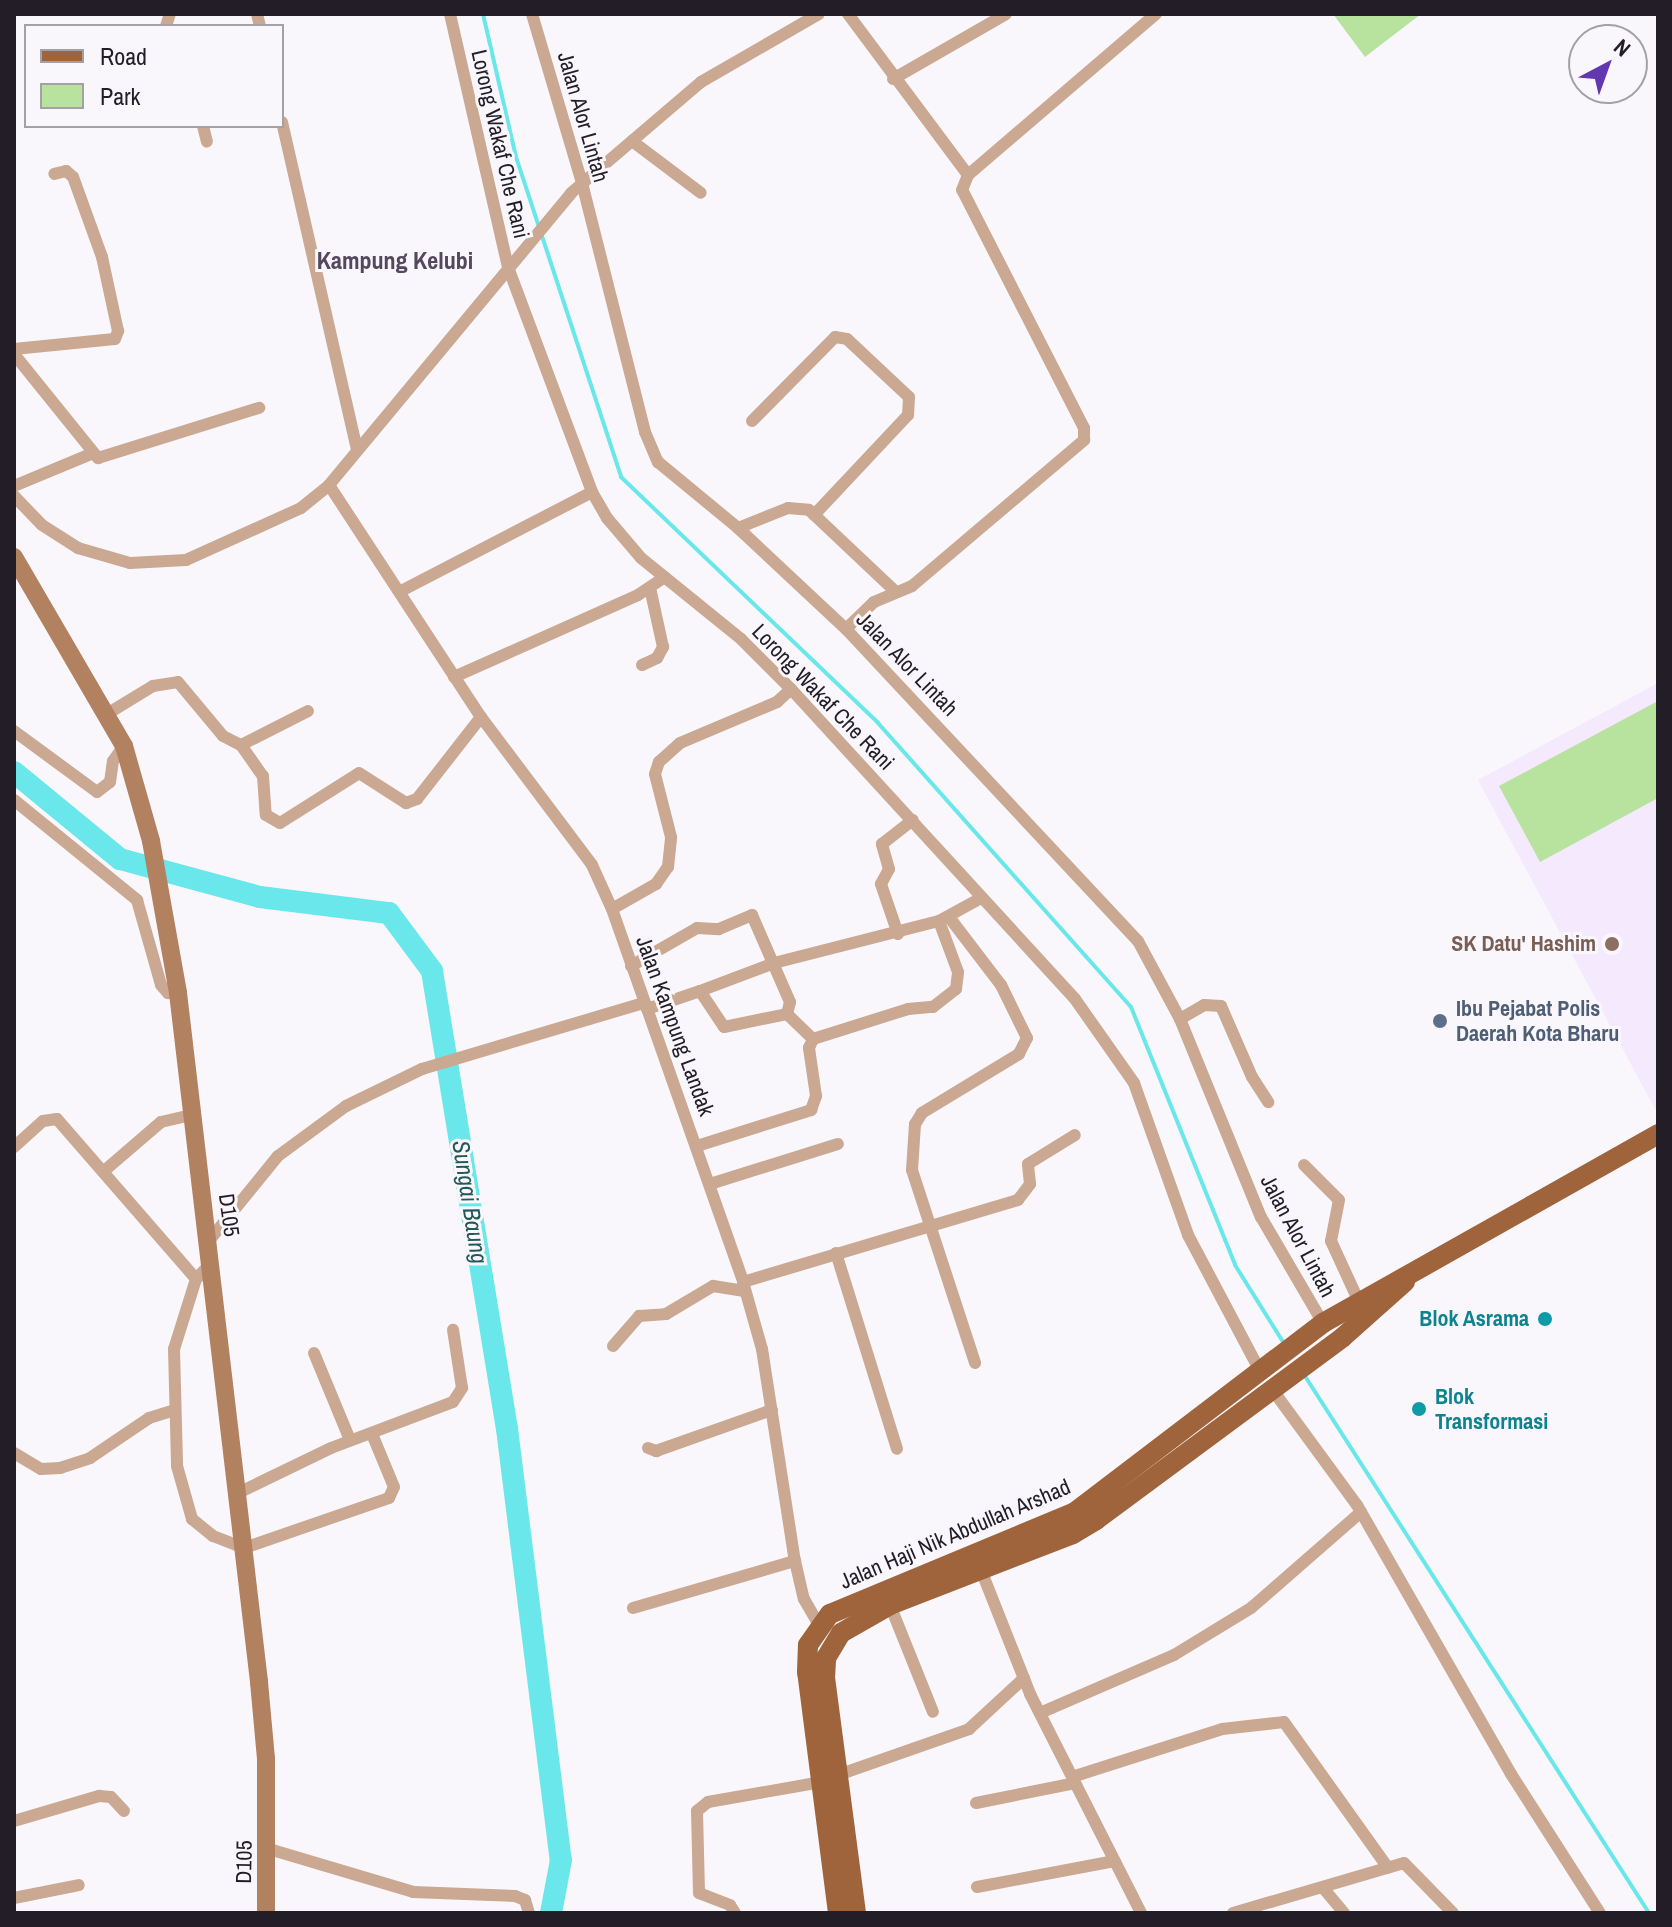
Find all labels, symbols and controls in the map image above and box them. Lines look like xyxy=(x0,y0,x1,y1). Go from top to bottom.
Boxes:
legend xyxy=(24,24,284,128)
north arrow xyxy=(1568,24,1648,104)
text: N xyxy=(1608,32,1637,63)
text: Road xyxy=(100,40,147,72)
street label: Lorong Wakaf Che Rani xyxy=(465,47,535,241)
street label: Jalan Alor Lintah xyxy=(552,48,614,186)
text: Park xyxy=(100,80,140,112)
district label: Kampung Kelubi xyxy=(317,247,473,275)
street label: Jalan Alor Lintah xyxy=(850,606,964,722)
street label: Lorong Wakaf Che Rani xyxy=(747,618,899,776)
place label: SK Datu' Hashim xyxy=(1451,931,1596,957)
street label: Jalan Kampung Landak xyxy=(630,932,720,1120)
marker: SK Datu' Hashim xyxy=(1603,935,1621,953)
place label: Ibu Pejabat Polis Daerah Kota Bharu xyxy=(1456,995,1619,1046)
marker: Ibu Pejabat Polis Daerah Kota Bharu xyxy=(1431,1012,1449,1030)
water label: Sungai Baung xyxy=(446,1138,494,1266)
street label: Jalan Alor Lintah xyxy=(1255,1170,1341,1302)
street label: D105 xyxy=(213,1192,245,1238)
place label: Blok Asrama xyxy=(1419,1306,1529,1332)
marker: Blok Asrama xyxy=(1536,1310,1554,1328)
place label: Blok Transformasi xyxy=(1435,1383,1548,1434)
marker: Blok Transformasi xyxy=(1410,1400,1428,1418)
street label: Jalan Haji Nik Abdullah Arshad xyxy=(835,1473,1075,1595)
street label: D105 xyxy=(230,1840,258,1884)

